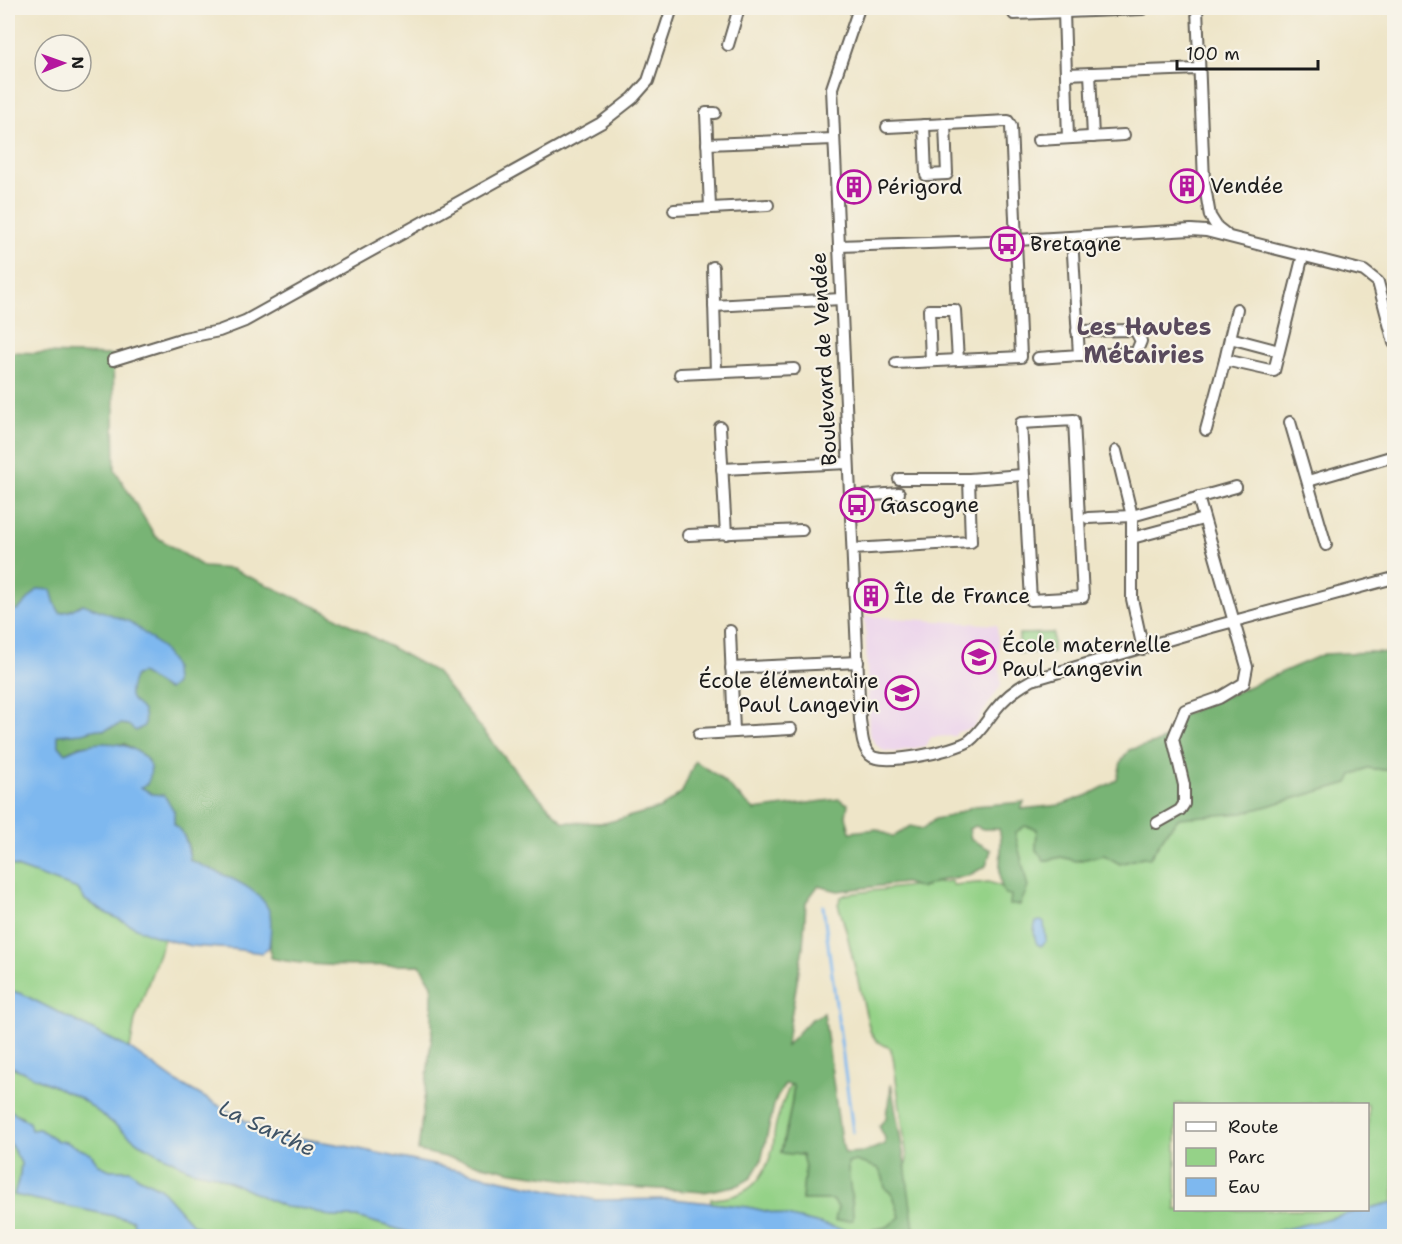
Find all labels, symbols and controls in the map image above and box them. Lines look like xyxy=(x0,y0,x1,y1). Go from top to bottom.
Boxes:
north arrow xyxy=(33,33,93,93)
scale bar xyxy=(1177,33,1318,71)
text: 100 m xyxy=(1186,42,1240,66)
text: N xyxy=(67,56,88,69)
building icon: Vendée xyxy=(1169,168,1205,204)
building icon: Périgord xyxy=(836,169,872,205)
place label: Vendée xyxy=(1210,172,1284,200)
place label: Périgord xyxy=(877,173,962,201)
bus stop icon: Bretagne xyxy=(989,226,1025,262)
place label: Bretagne xyxy=(1030,230,1122,258)
street label: Boulevard de Vendée xyxy=(804,251,844,467)
district label: Les Hautes Métairies xyxy=(1077,311,1211,371)
bus stop icon: Gascogne xyxy=(839,487,875,523)
place label: Gascogne xyxy=(880,491,979,519)
building icon: Île de France xyxy=(853,578,889,614)
place label: Île de France xyxy=(894,581,1030,610)
place label: École maternelle Paul Langevin xyxy=(1002,630,1171,683)
school or university icon: École maternelle Paul Langevin xyxy=(961,639,997,675)
place label: École élémentaire Paul Langevin xyxy=(699,666,879,719)
school or university icon: École élémentaire Paul Langevin xyxy=(884,675,920,711)
water label: La Sarthe xyxy=(214,1093,320,1163)
legend xyxy=(1174,1103,1369,1211)
text: Route xyxy=(1228,1115,1279,1139)
text: Parc xyxy=(1228,1145,1265,1169)
text: Eau xyxy=(1228,1175,1260,1199)

